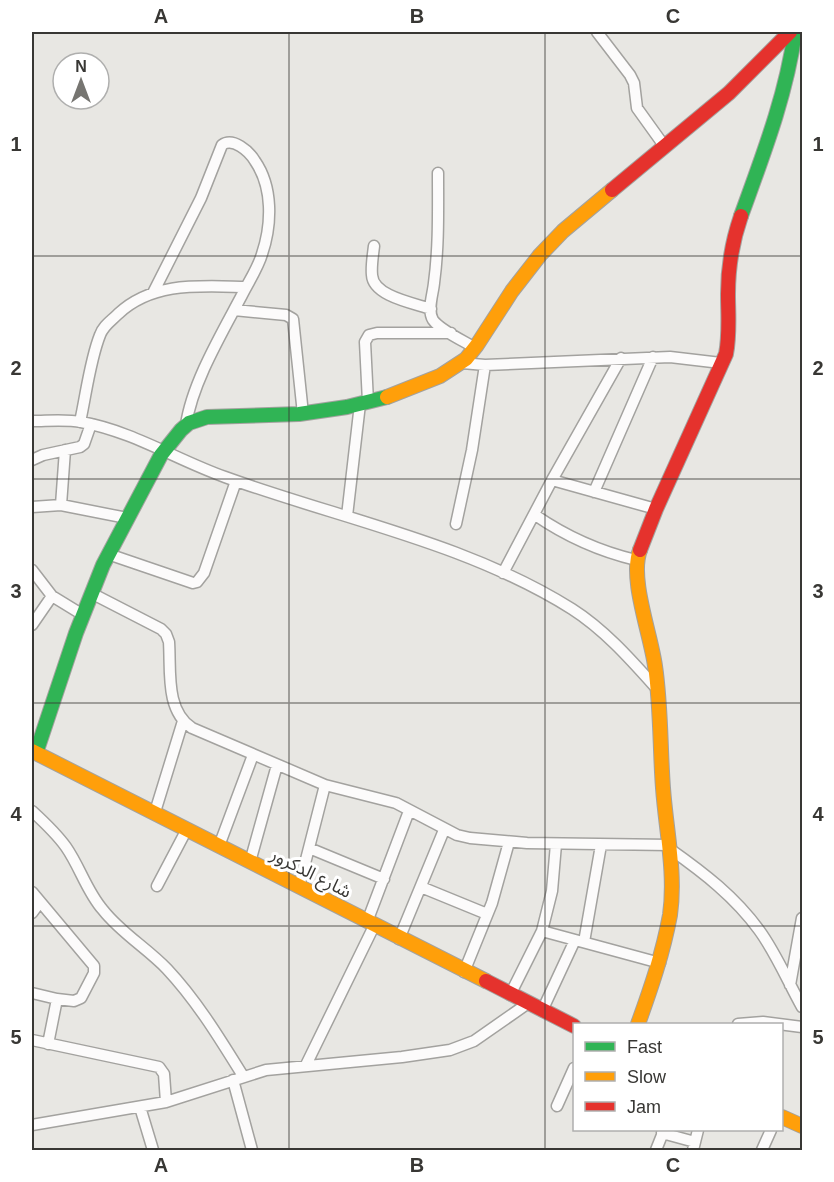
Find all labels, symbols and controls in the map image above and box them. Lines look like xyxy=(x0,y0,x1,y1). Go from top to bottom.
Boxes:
text: A xyxy=(154,5,168,27)
text: B xyxy=(410,5,424,27)
text: C xyxy=(666,5,680,27)
north arrow xyxy=(51,51,111,111)
text: N xyxy=(75,58,87,75)
text: 1 xyxy=(10,133,22,155)
text: 1 xyxy=(812,133,824,155)
text: 2 xyxy=(10,357,22,379)
text: 2 xyxy=(812,357,824,379)
text: 3 xyxy=(10,580,22,602)
text: 3 xyxy=(812,580,824,602)
text: 4 xyxy=(10,803,22,825)
text: 4 xyxy=(812,803,824,825)
street label: شارع الدكرور xyxy=(265,844,355,905)
legend xyxy=(573,1023,783,1131)
text: 5 xyxy=(10,1026,22,1048)
text: 5 xyxy=(812,1026,824,1048)
text: Fast xyxy=(627,1037,662,1057)
text: Slow xyxy=(627,1067,667,1087)
text: Jam xyxy=(627,1097,661,1117)
text: A xyxy=(154,1154,168,1176)
text: B xyxy=(410,1154,424,1176)
text: C xyxy=(666,1154,680,1176)

